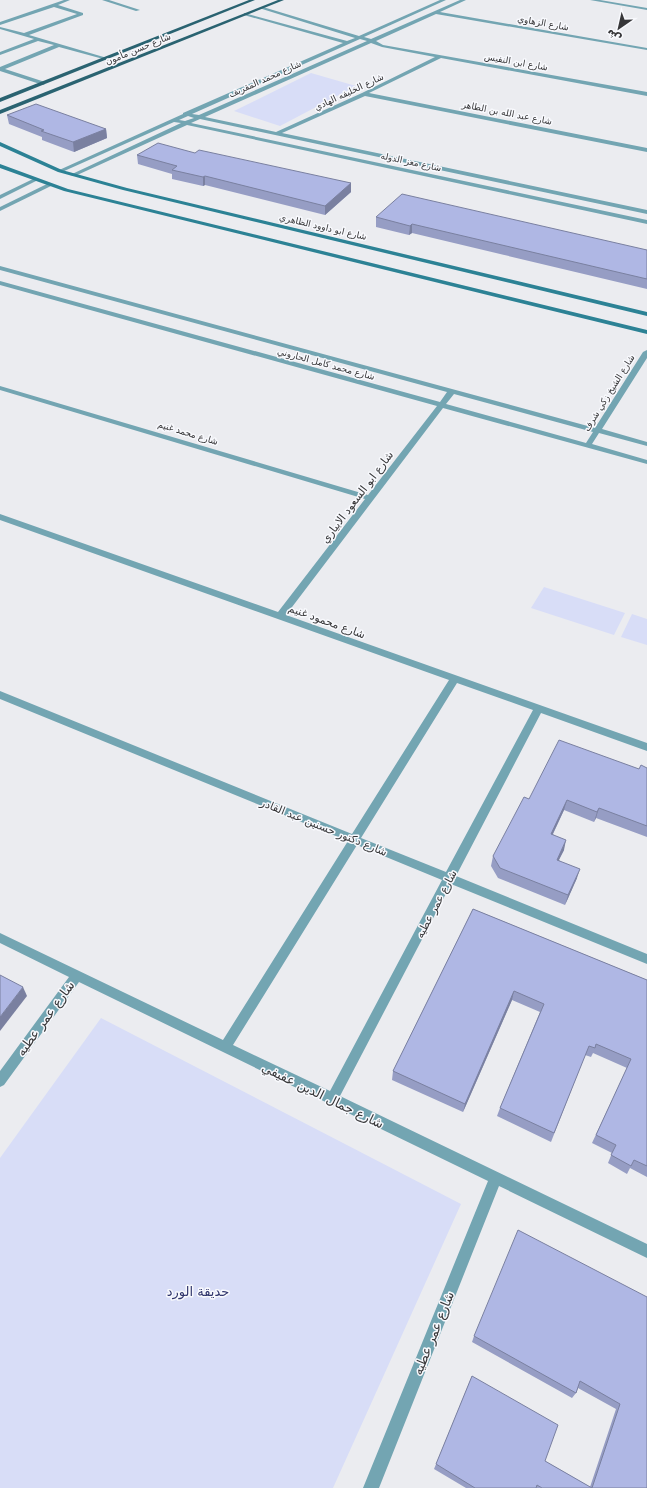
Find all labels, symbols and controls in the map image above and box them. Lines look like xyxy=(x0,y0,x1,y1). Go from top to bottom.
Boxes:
north arrow xyxy=(599,8,639,48)
street label: شارع الزهاوي xyxy=(517,14,569,32)
text: ش xyxy=(604,26,624,46)
street label: شارع حسن مأمون xyxy=(103,29,172,67)
street label: شارع ابن النفيس xyxy=(483,51,549,73)
street label: شارع محمد المقريف xyxy=(227,59,303,99)
street label: شارع الخليفه الهادي xyxy=(313,72,385,112)
street label: شارع عبد الله بن الطاهر xyxy=(460,99,553,127)
street label: شارع معز الدوله xyxy=(380,151,442,173)
street label: شارع ابو داوود الظاهري xyxy=(278,212,368,242)
street label: شارع محمد كامل الحاروني xyxy=(276,346,376,382)
street label: شارع الشيخ زكي شرف xyxy=(581,353,637,433)
street label: شارع محمد غنيم xyxy=(156,419,219,448)
street label: شارع ابو السعود الابياري xyxy=(319,449,396,546)
street label: شارع محمود غنيم xyxy=(287,601,367,641)
street label: شارع دكتور حسنين عبد القادر xyxy=(258,796,389,859)
street label: شارع عمر عطيه xyxy=(413,868,460,941)
street label: شارع عمر عطيه xyxy=(13,978,78,1059)
street label: شارع جمال الدين عفيفي xyxy=(259,1059,386,1132)
park label: حديقة الورد xyxy=(167,1284,229,1300)
street label: شارع عمر عطيه xyxy=(410,1289,458,1378)

